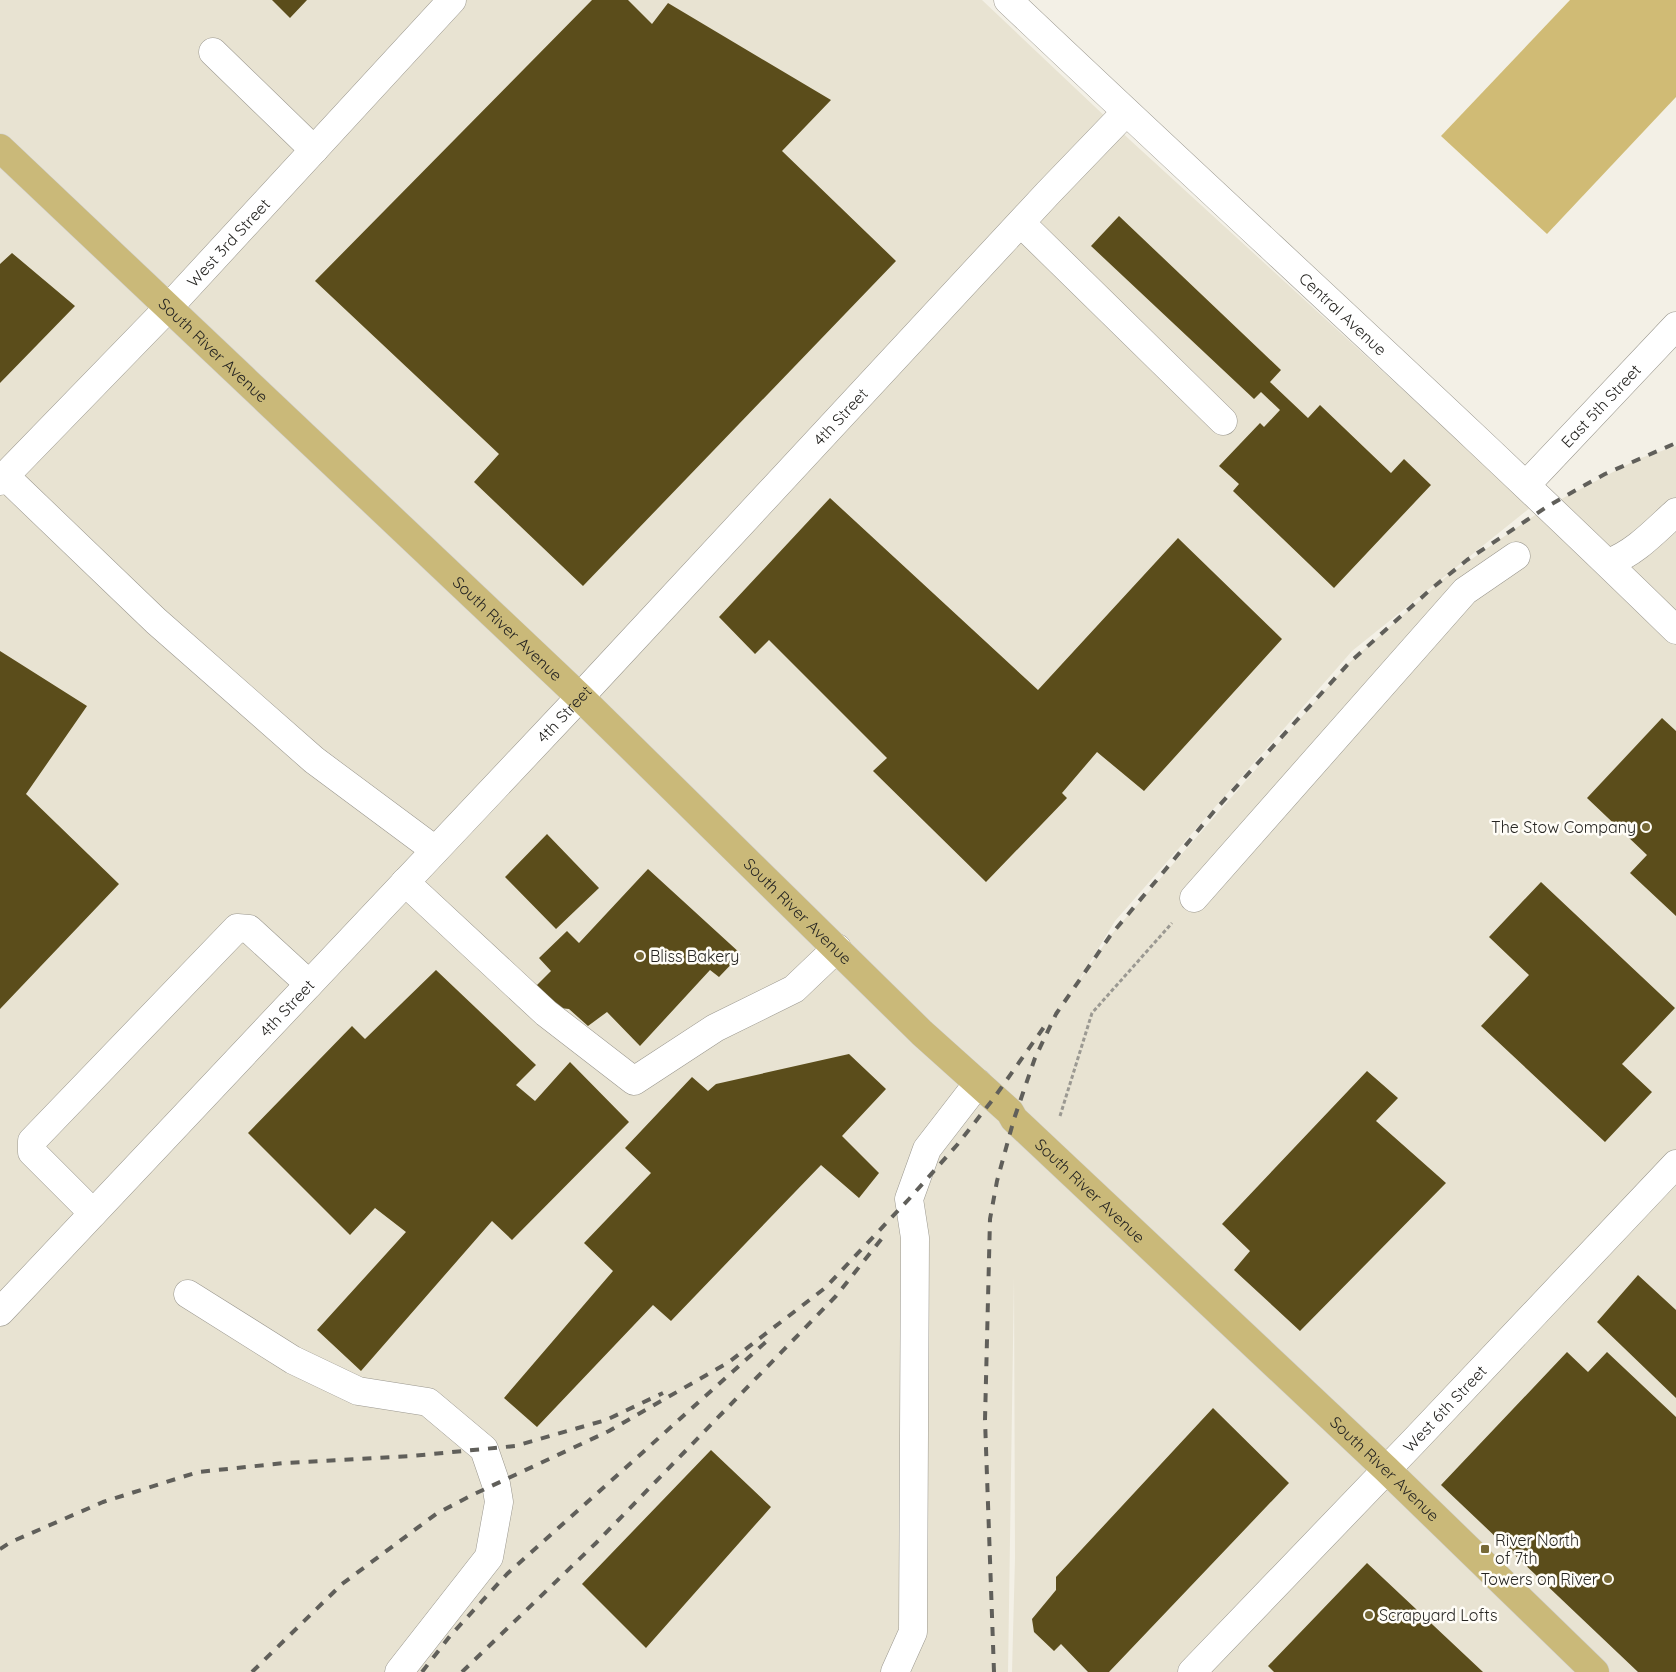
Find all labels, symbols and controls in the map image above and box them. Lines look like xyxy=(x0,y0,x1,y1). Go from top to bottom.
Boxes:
street label: West 3rd Street xyxy=(182,194,274,291)
street label: Central Avenue xyxy=(1295,268,1391,360)
street label: South River Avenue xyxy=(155,293,273,407)
street label: East 5th Street xyxy=(1557,360,1645,452)
street label: 4th Street xyxy=(809,384,872,449)
street label: South River Avenue xyxy=(449,572,567,685)
street label: 4th Street xyxy=(532,681,596,747)
place label: The Stow Company xyxy=(1491,817,1636,837)
marker: The Stow Company xyxy=(1640,821,1652,833)
street label: South River Avenue xyxy=(740,854,856,968)
place label: Bliss Bakery xyxy=(650,946,739,966)
marker: Bliss Bakery xyxy=(634,950,646,962)
street label: 4th Street xyxy=(255,975,318,1041)
street label: South River Avenue xyxy=(1031,1134,1149,1247)
street label: West 6th Street xyxy=(1399,1361,1491,1456)
street label: South River Avenue xyxy=(1326,1412,1444,1525)
place label: River North of 7th xyxy=(1495,1530,1579,1568)
marker: River North of 7th xyxy=(1479,1543,1491,1555)
place label: Towers on River xyxy=(1480,1569,1598,1589)
marker: Towers on River xyxy=(1602,1573,1614,1585)
place label: Scrapyard Lofts xyxy=(1379,1605,1498,1625)
marker: Scrapyard Lofts xyxy=(1363,1609,1375,1621)

